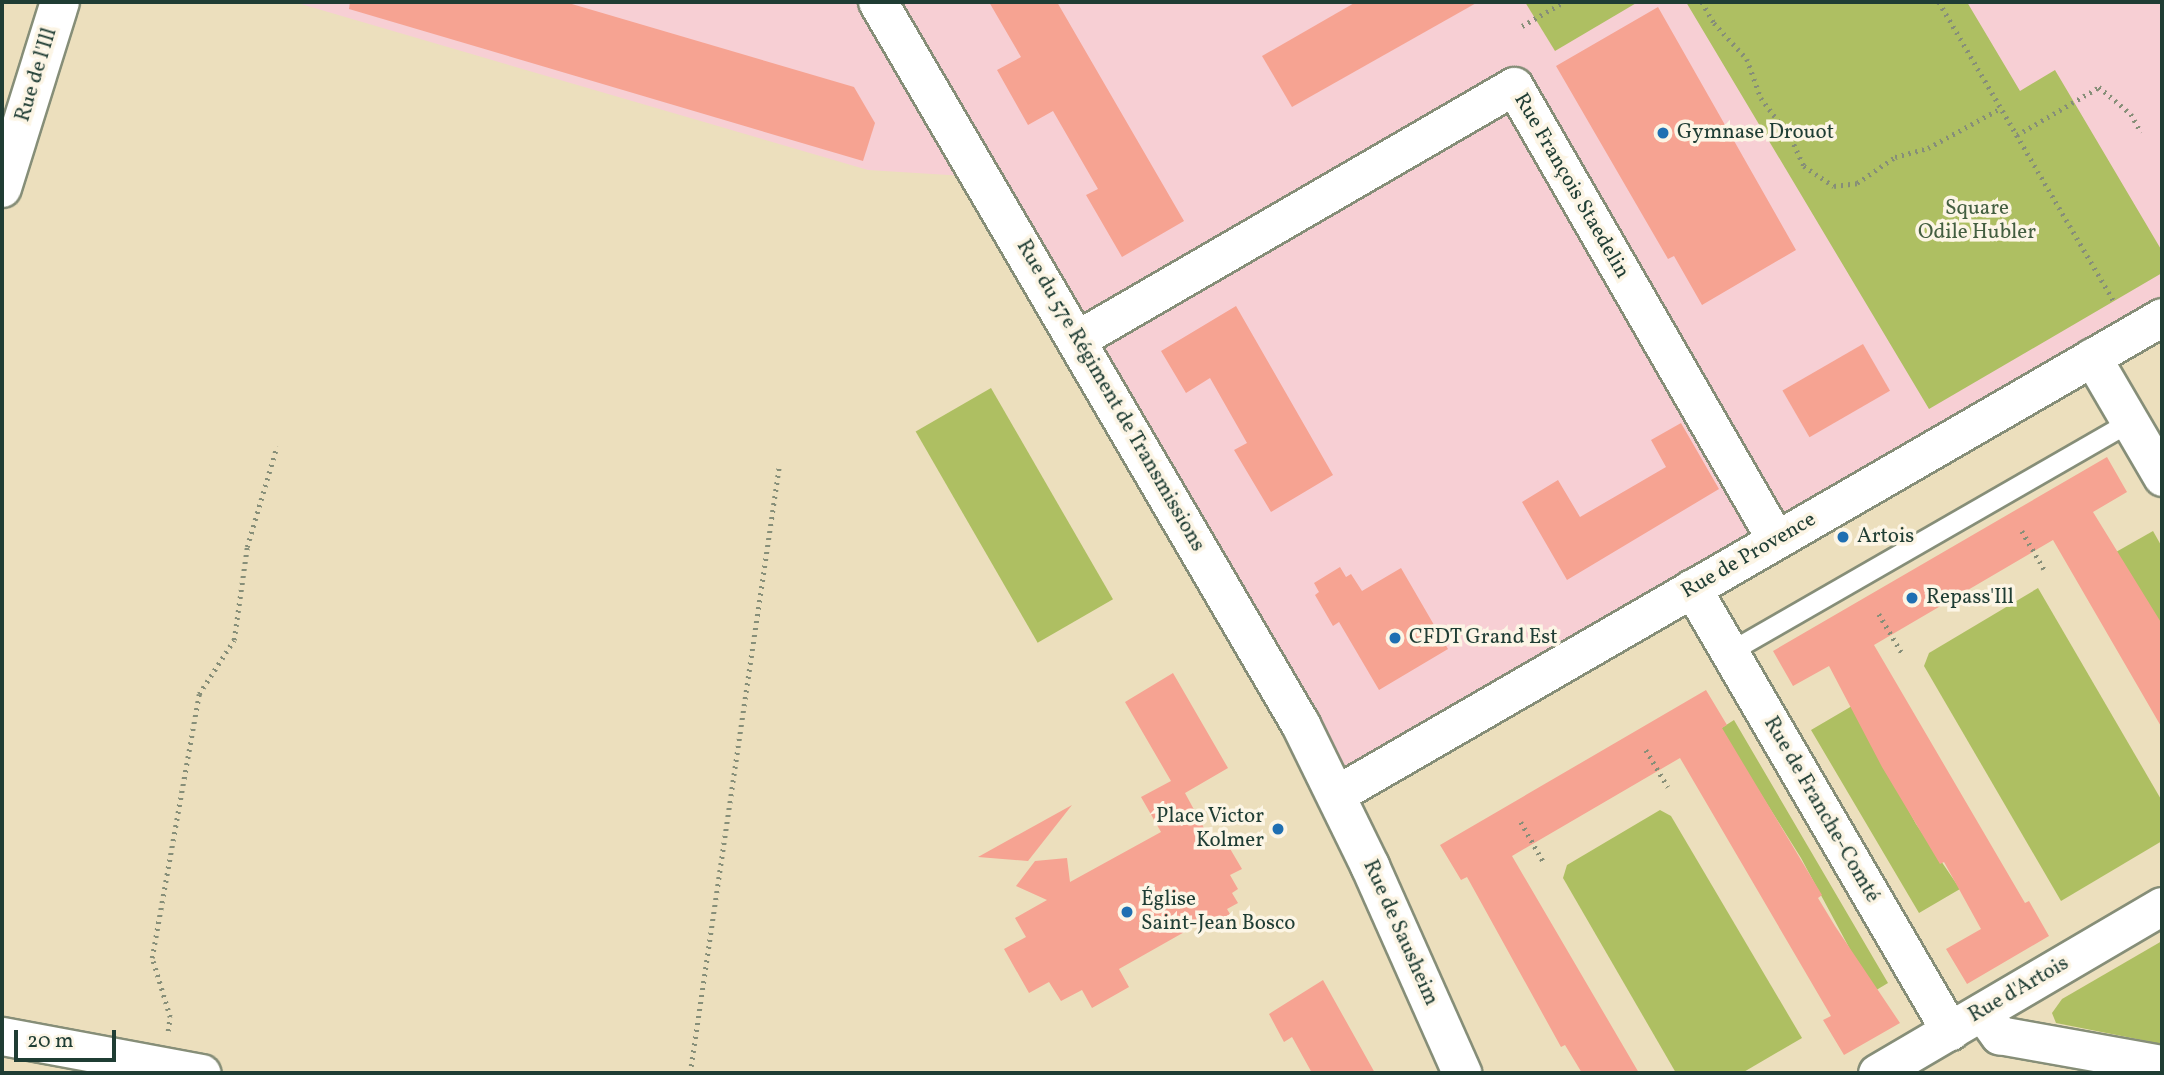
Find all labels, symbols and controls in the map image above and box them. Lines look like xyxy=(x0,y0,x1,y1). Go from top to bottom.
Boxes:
street label: Rue de l'Ill xyxy=(11,25,63,125)
street label: Rue François Staedelin xyxy=(1508,89,1634,283)
place label: Gymnase Drouot xyxy=(1677,120,1834,146)
marker: Gymnase Drouot xyxy=(1655,125,1671,141)
park label: Square Odile Hubler xyxy=(1918,196,2036,246)
street label: Rue du 57e Régiment de Transmissions xyxy=(1010,235,1210,557)
street label: Rue de Provence xyxy=(1677,507,1821,605)
place label: Artois xyxy=(1857,524,1914,550)
marker: Artois xyxy=(1835,529,1851,545)
place label: Repass'Ill xyxy=(1926,585,2014,611)
marker: Repass'Ill xyxy=(1904,590,1920,606)
place label: CFDT Grand Est xyxy=(1409,625,1558,651)
marker: CFDT Grand Est xyxy=(1387,630,1403,646)
street label: Rue de Franche-Comté xyxy=(1757,713,1885,907)
place label: Place Victor Kolmer xyxy=(1155,804,1264,854)
marker: Place Victor Kolmer xyxy=(1270,821,1286,837)
street label: Rue de Sausheim xyxy=(1357,856,1443,1010)
place label: Église Saint-Jean Bosco xyxy=(1141,887,1296,937)
marker: Église Saint-Jean Bosco xyxy=(1119,904,1135,920)
street label: Rue d'Artois xyxy=(1964,951,2074,1029)
scale bar xyxy=(18,1016,119,1060)
text: 20 m xyxy=(27,1027,73,1056)

